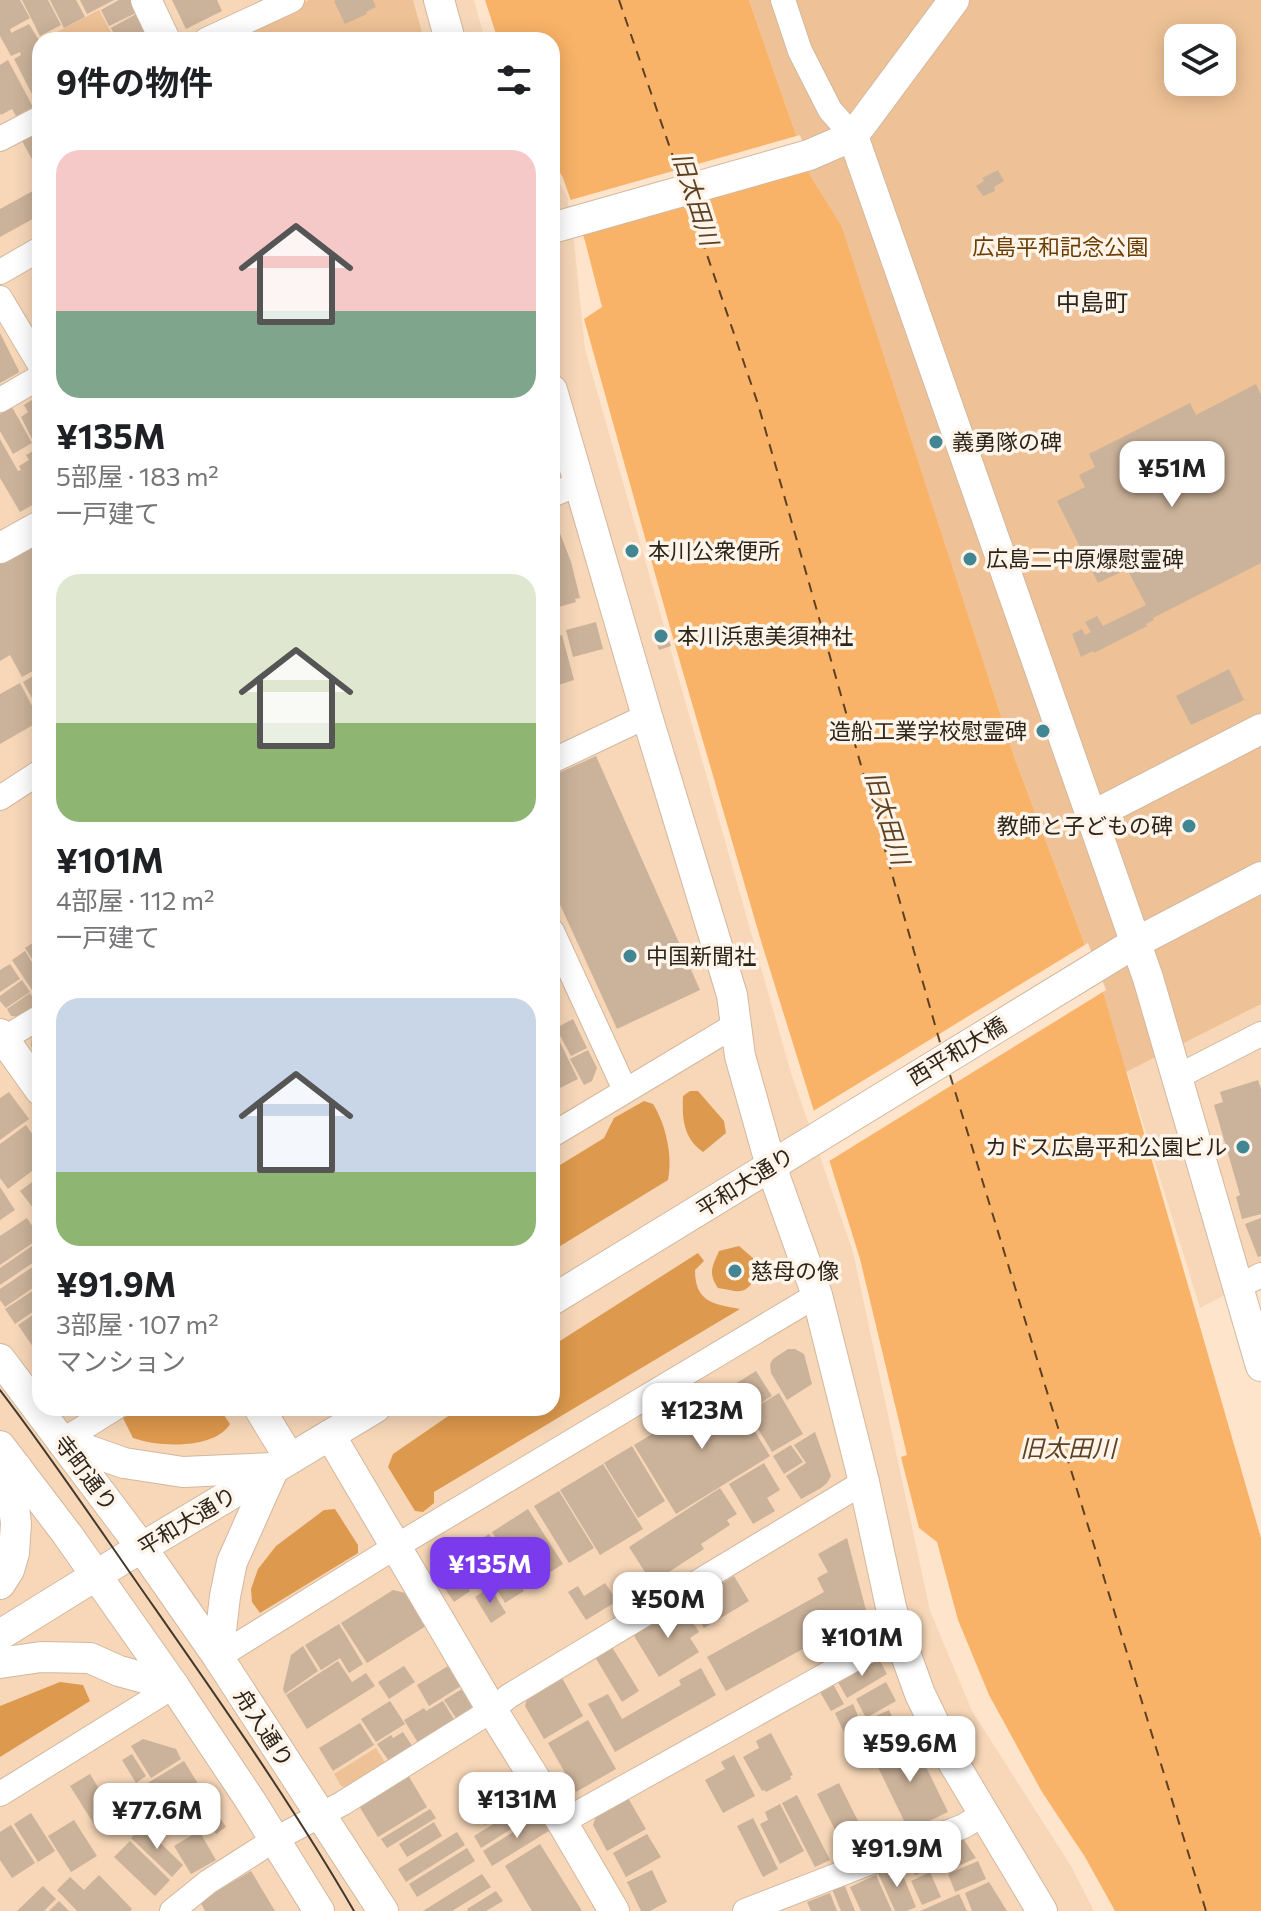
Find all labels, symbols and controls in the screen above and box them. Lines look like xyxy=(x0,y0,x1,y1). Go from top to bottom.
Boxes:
map controls xyxy=(1164,24,1236,96)
button: layers xyxy=(1164,24,1236,96)
icon: filters xyxy=(492,58,536,102)
text: 9件の物件 xyxy=(56,60,213,102)
water label: 旧太田川 xyxy=(668,148,726,252)
icon: home xyxy=(224,202,368,346)
park label: 広島平和記念公園 xyxy=(972,233,1148,260)
district label: 中島町 xyxy=(1056,287,1128,316)
text: ¥135M xyxy=(56,414,166,456)
place label: 義勇隊の碑 xyxy=(952,428,1062,455)
marker: 義勇隊の碑 xyxy=(927,433,945,451)
pin: ¥51M xyxy=(1125,441,1219,509)
text: ¥51M xyxy=(1138,451,1206,482)
text: 5部屋 · 183 m² xyxy=(56,460,219,491)
text: 一戸建て xyxy=(56,497,160,528)
place label: 本川公衆便所 xyxy=(648,537,780,564)
marker: 本川公衆便所 xyxy=(623,542,641,560)
place label: 広島二中原爆慰霊碑 xyxy=(986,545,1184,572)
marker: 広島二中原爆慰霊碑 xyxy=(961,550,979,568)
place label: 本川浜恵美須神社 xyxy=(677,622,853,649)
icon: home xyxy=(224,626,368,770)
marker: 本川浜恵美須神社 xyxy=(652,627,670,645)
place label: 造船工業学校慰霊碑 xyxy=(829,717,1027,744)
marker: 造船工業学校慰霊碑 xyxy=(1034,722,1052,740)
water label: 旧太田川 xyxy=(861,767,917,871)
place label: 教師と子どもの碑 xyxy=(997,812,1173,839)
marker: 教師と子どもの碑 xyxy=(1180,817,1198,835)
text: ¥101M xyxy=(56,838,164,880)
text: 4部屋 · 112 m² xyxy=(56,884,214,915)
text: 一戸建て xyxy=(56,921,160,952)
place label: 中国新聞社 xyxy=(646,942,756,969)
marker: 中国新聞社 xyxy=(621,947,639,965)
street label: 西平和大橋 xyxy=(903,1011,1011,1090)
icon: home xyxy=(224,1050,368,1194)
place label: カドス広島平和公園ビル xyxy=(985,1133,1227,1160)
marker: カドス広島平和公園ビル xyxy=(1234,1138,1252,1156)
street label: 平和大通り xyxy=(691,1141,799,1222)
place label: 慈母の像 xyxy=(751,1257,839,1284)
text: ¥91.9M xyxy=(56,1262,176,1304)
marker: 慈母の像 xyxy=(726,1262,744,1280)
text: 3部屋 · 107 m² xyxy=(56,1308,219,1339)
text: マンション xyxy=(56,1345,186,1376)
pin: ¥123M xyxy=(646,1383,758,1451)
text: ¥123M xyxy=(660,1393,744,1424)
street label: 寺町通り xyxy=(49,1429,124,1516)
water label: 旧太田川 xyxy=(1020,1433,1119,1462)
street label: 平和大通り xyxy=(133,1481,241,1560)
pin: ¥135M xyxy=(434,1537,546,1605)
text: ¥135M xyxy=(448,1547,532,1578)
pin: ¥50M xyxy=(621,1572,715,1640)
text: ¥50M xyxy=(631,1582,705,1613)
pin: ¥101M xyxy=(806,1610,918,1678)
text: ¥101M xyxy=(821,1620,903,1651)
street label: 舟入通り xyxy=(229,1683,300,1772)
pin: ¥59.6M xyxy=(845,1716,975,1784)
text: ¥59.6M xyxy=(862,1726,958,1757)
pin: ¥131M xyxy=(461,1772,573,1840)
text: ¥131M xyxy=(477,1782,557,1813)
pin: ¥77.6M xyxy=(92,1783,222,1851)
text: ¥77.6M xyxy=(111,1793,203,1824)
pin: ¥91.9M xyxy=(832,1821,962,1889)
text: ¥91.9M xyxy=(851,1831,943,1862)

